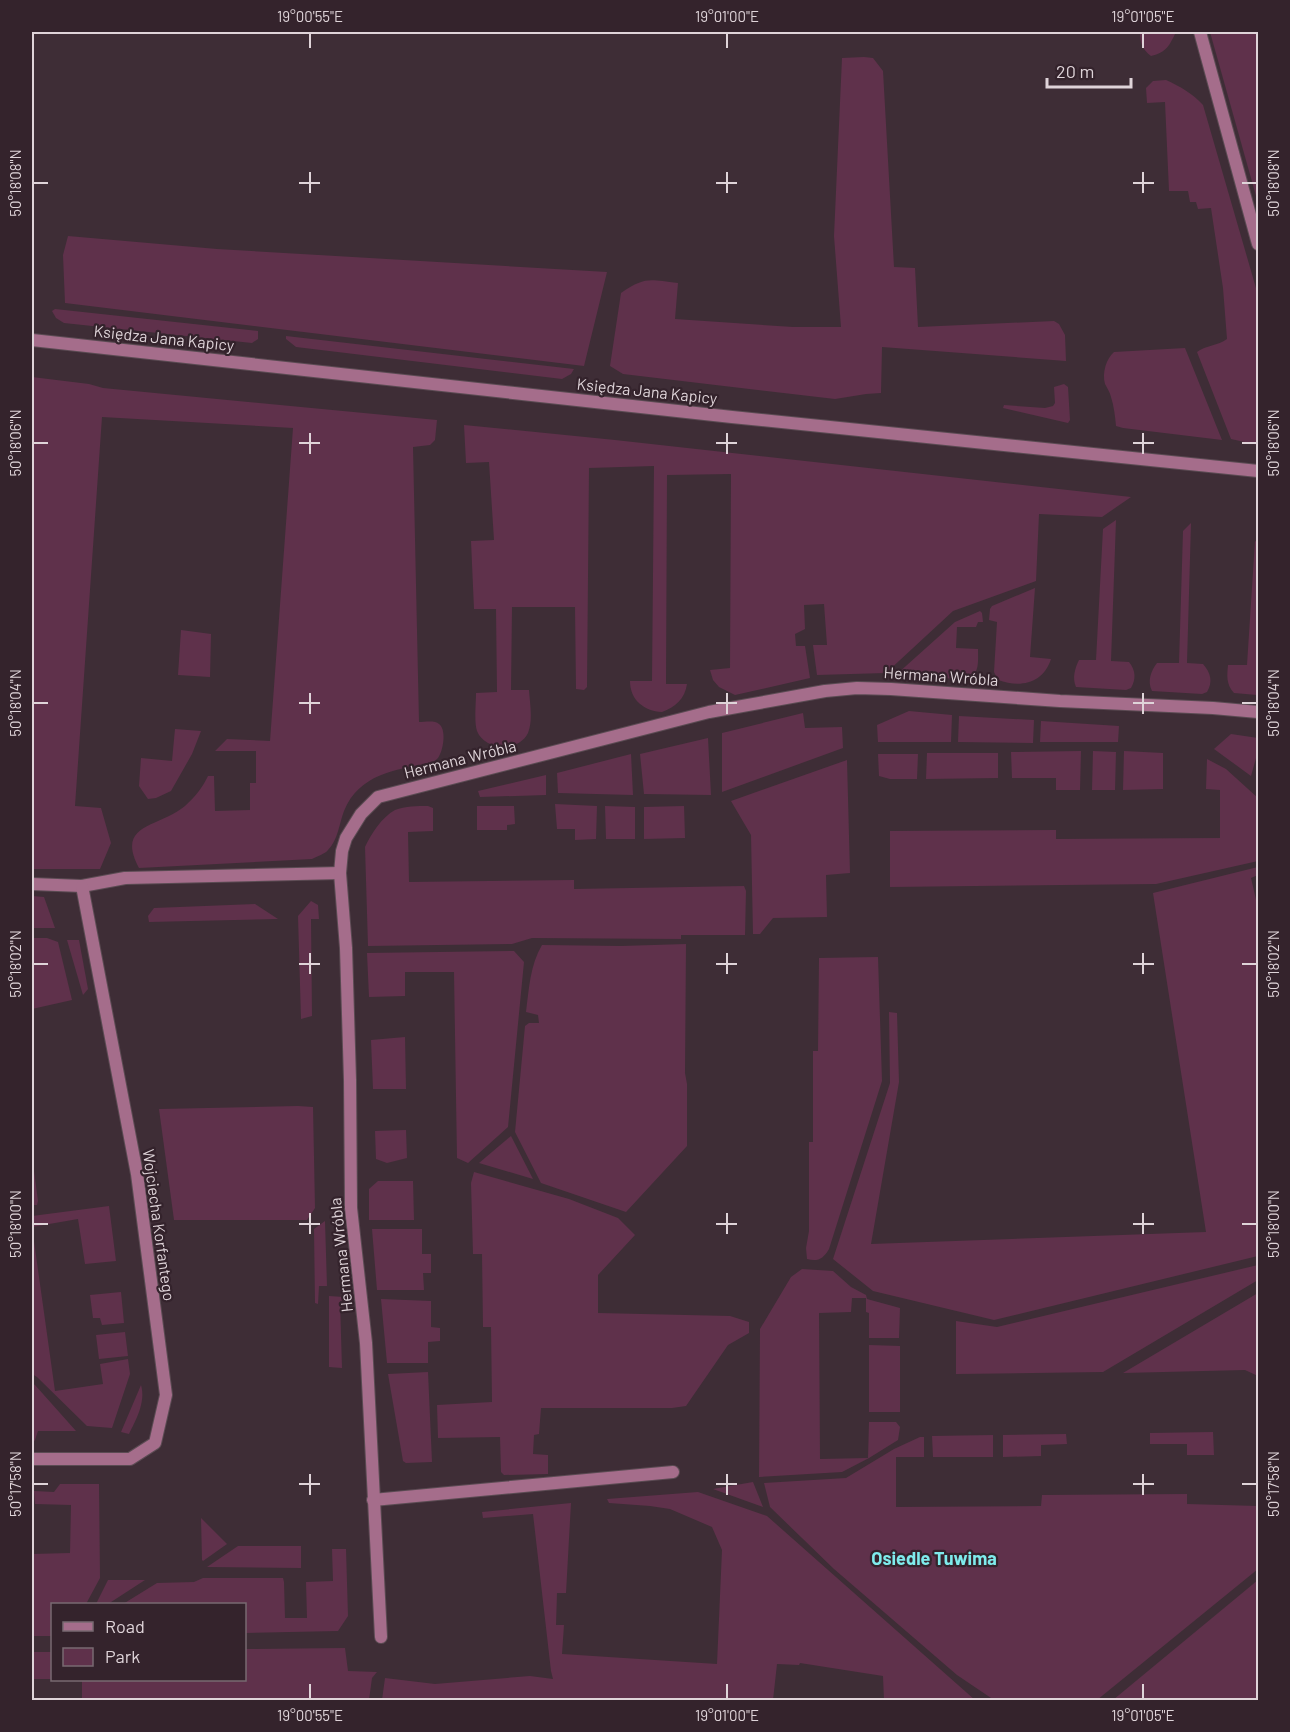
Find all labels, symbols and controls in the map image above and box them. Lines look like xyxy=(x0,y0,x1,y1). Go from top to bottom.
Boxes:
text: 19°00'55"E xyxy=(277,7,343,25)
text: 19°01'00"E xyxy=(695,7,759,25)
text: 19°01'05"E xyxy=(1111,7,1175,25)
scale bar xyxy=(1047,51,1131,89)
text: 20 m xyxy=(1056,60,1094,82)
text: 50°18'08"N xyxy=(6,149,24,217)
text: 50°18'08"N xyxy=(1264,149,1282,217)
street label: Księdza Jana Kapicy xyxy=(93,321,236,354)
street label: Księdza Jana Kapicy xyxy=(576,374,719,407)
text: 50°18'06"N xyxy=(6,409,24,477)
text: 50°18'06"N xyxy=(1264,409,1282,477)
street label: Hermana Wróbla xyxy=(883,662,999,689)
text: 50°18'04"N xyxy=(6,669,24,737)
text: 50°18'04"N xyxy=(1264,669,1282,737)
street label: Hermana Wróbla xyxy=(402,735,518,782)
text: 50°18'02"N xyxy=(6,930,24,998)
text: 50°18'02"N xyxy=(1264,930,1282,998)
street label: Wojciecha Korfantego xyxy=(139,1148,180,1302)
text: 50°18'00"N xyxy=(6,1190,24,1258)
text: 50°18'00"N xyxy=(1264,1190,1282,1258)
street label: Hermana Wróbla xyxy=(325,1197,356,1313)
text: 50°17'58"N xyxy=(6,1451,24,1517)
text: 50°17'58"N xyxy=(1264,1451,1282,1517)
district label: Osiedle Tuwima xyxy=(871,1547,997,1569)
legend xyxy=(51,1603,246,1681)
text: Road xyxy=(105,1615,145,1637)
text: Park xyxy=(105,1645,140,1667)
text: 19°00'55"E xyxy=(277,1706,343,1724)
text: 19°01'00"E xyxy=(695,1706,759,1724)
text: 19°01'05"E xyxy=(1111,1706,1175,1724)

